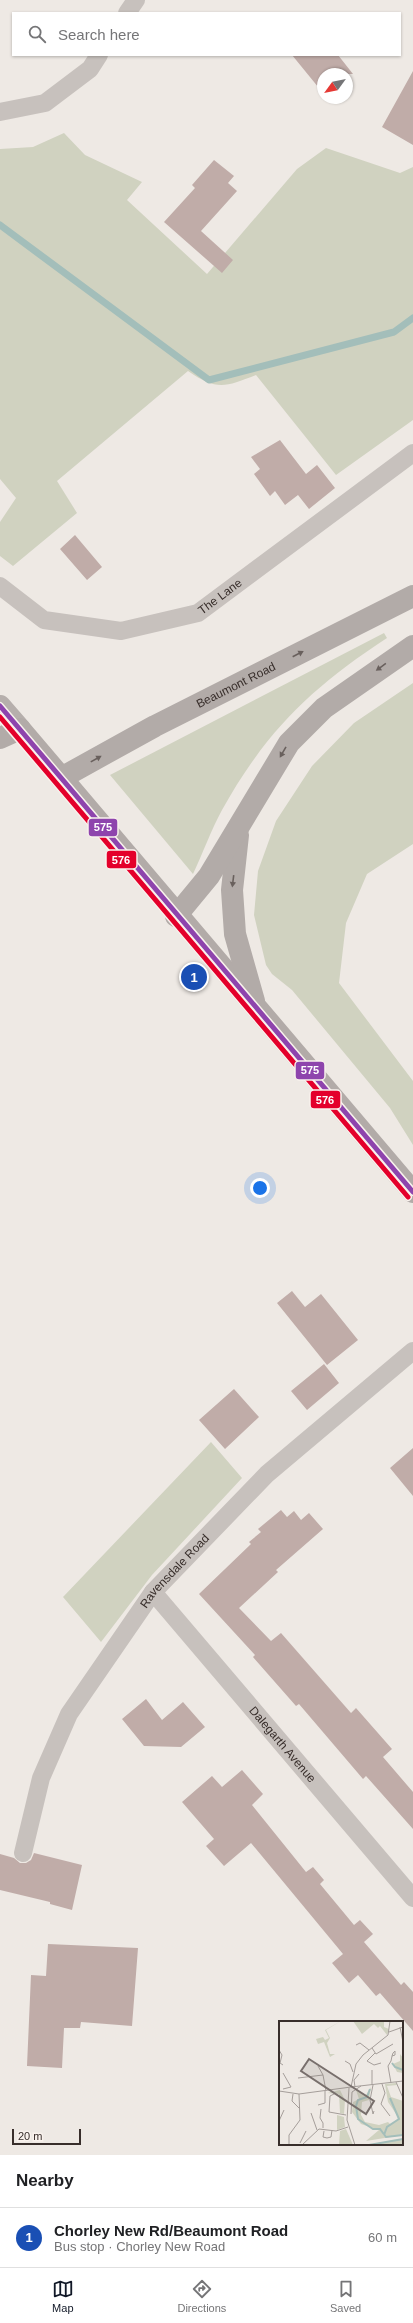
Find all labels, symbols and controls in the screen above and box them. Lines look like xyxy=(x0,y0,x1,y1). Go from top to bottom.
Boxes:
search box xyxy=(12,12,401,56)
icon: search xyxy=(26,23,48,45)
text: Search here xyxy=(58,26,140,43)
north arrow xyxy=(317,68,353,104)
street label: The Lane xyxy=(196,576,245,617)
one-way arrow xyxy=(292,651,304,657)
street label: Beaumont Road xyxy=(194,659,278,711)
one-way arrow xyxy=(375,663,386,671)
one-way arrow xyxy=(280,746,287,758)
one-way arrow xyxy=(90,755,101,762)
line badge: 575 xyxy=(88,818,118,837)
text: 575 xyxy=(94,821,112,833)
line badge: 576 xyxy=(106,850,137,869)
text: 576 xyxy=(112,854,130,866)
one-way arrow xyxy=(229,875,236,887)
pin: 1 xyxy=(181,962,207,992)
line badge: 575 xyxy=(295,1061,325,1080)
text: 575 xyxy=(301,1064,319,1076)
line badge: 576 xyxy=(310,1090,341,1109)
text: 576 xyxy=(316,1094,334,1106)
your location xyxy=(250,1178,270,1198)
street label: Ravensdale Road xyxy=(137,1531,212,1611)
street label: Dalegarth Avenue xyxy=(246,1704,319,1786)
inset map xyxy=(279,2021,403,2145)
scale bar xyxy=(12,2127,81,2146)
text: 20 m xyxy=(18,2130,42,2142)
text: Nearby xyxy=(16,2171,74,2190)
text: Chorley New Rd/Beaumont Road xyxy=(54,2222,288,2239)
text: 1 xyxy=(25,2230,33,2245)
text: 60 m xyxy=(368,2230,397,2245)
text: Bus stop · Chorley New Road xyxy=(54,2239,225,2254)
tab: Map xyxy=(52,2278,74,2314)
tab: Directions xyxy=(177,2278,226,2314)
tab: Saved xyxy=(330,2278,361,2314)

